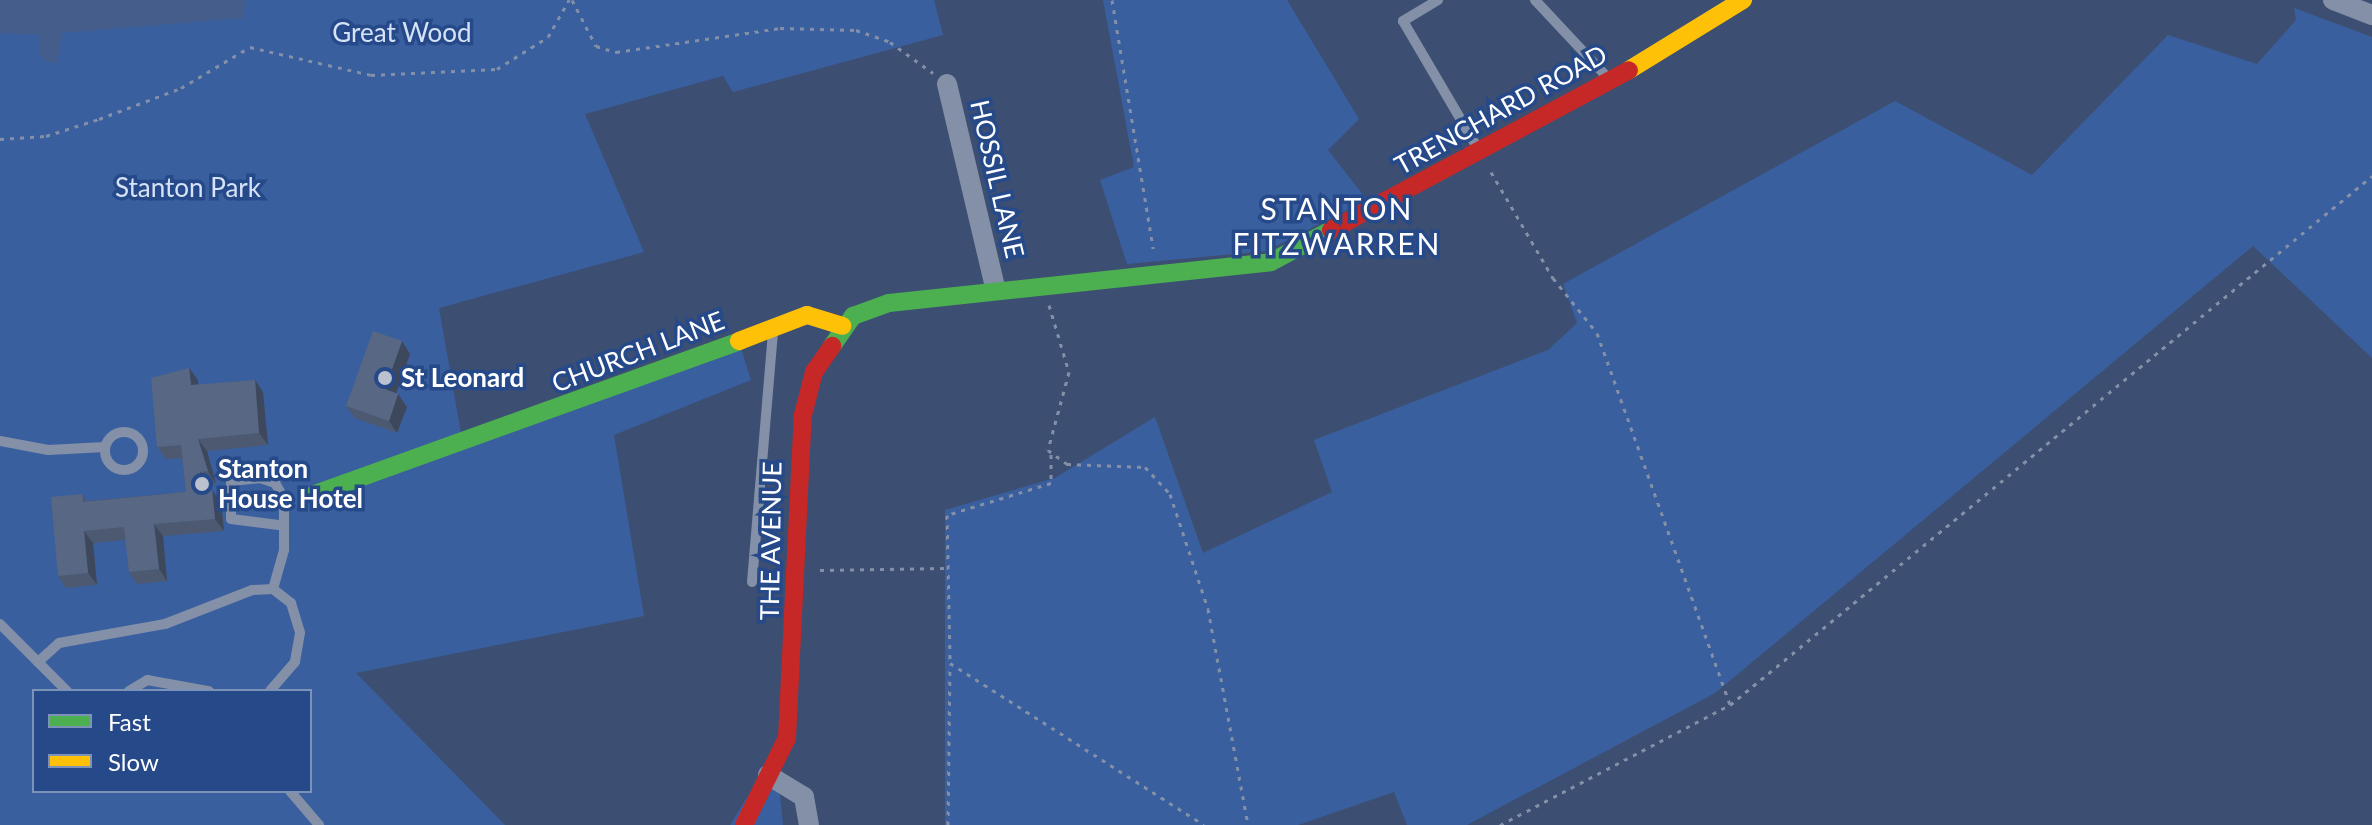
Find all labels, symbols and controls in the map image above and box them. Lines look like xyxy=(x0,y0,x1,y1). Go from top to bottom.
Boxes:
park label: Great Wood xyxy=(332,17,472,49)
street label: TRENCHARD ROAD xyxy=(1389,39,1613,181)
street label: HOSSIL LANE xyxy=(964,97,1030,261)
park label: Stanton Park xyxy=(115,172,261,204)
district label: STANTON FITZWARREN xyxy=(1232,190,1442,260)
street label: CHURCH LANE xyxy=(547,305,729,399)
place label: St Leonard xyxy=(401,362,524,394)
marker: St Leonard xyxy=(376,369,394,387)
place label: Stanton House Hotel xyxy=(218,453,363,514)
street label: THE AVENUE xyxy=(754,461,788,621)
marker: Stanton House Hotel xyxy=(193,475,211,493)
legend xyxy=(32,689,312,793)
text: Fast xyxy=(108,707,151,736)
text: Slow xyxy=(108,747,159,776)

